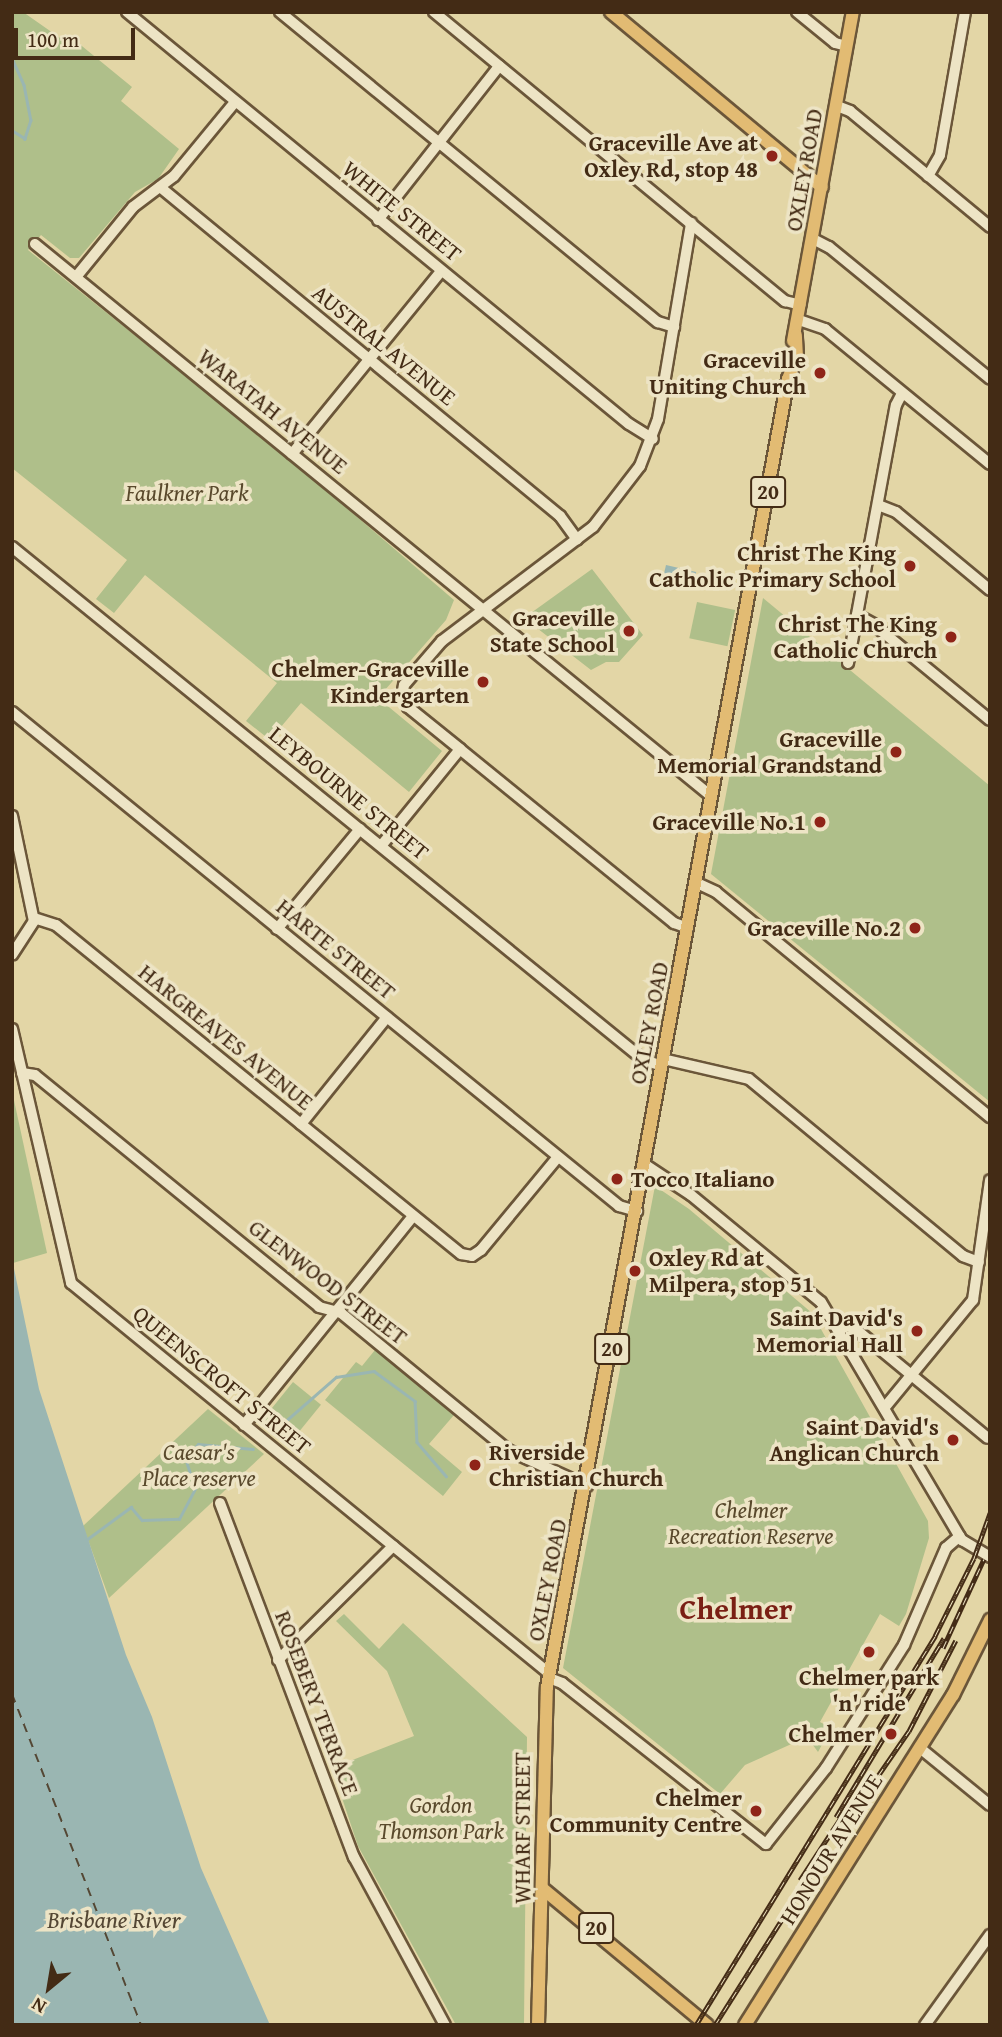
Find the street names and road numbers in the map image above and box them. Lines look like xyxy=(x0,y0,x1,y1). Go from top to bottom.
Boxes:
street label: OXLEY ROAD xyxy=(780,107,828,233)
street label: WHITE STREET xyxy=(337,155,467,267)
street label: AUSTRAL AVENUE xyxy=(307,279,461,411)
street label: WARATAH AVENUE xyxy=(193,342,353,480)
road number: 20 xyxy=(749,475,787,510)
street label: LEYBOURNE STREET xyxy=(264,720,434,866)
street label: HARTE STREET xyxy=(271,893,401,1005)
street label: HARGREAVES AVENUE xyxy=(133,958,319,1116)
street label: OXLEY ROAD xyxy=(624,960,674,1086)
street label: GLENWOOD STREET xyxy=(243,1213,413,1351)
street label: QUEENSCROFT STREET xyxy=(127,1300,317,1460)
road number: 20 xyxy=(593,1332,631,1366)
street label: OXLEY ROAD xyxy=(522,1517,572,1643)
street label: ROSEBERY TERRACE xyxy=(269,1607,365,1799)
street label: WHARF STREET xyxy=(508,1752,536,1904)
street label: HONOUR AVENUE xyxy=(774,1769,888,1929)
road number: 20 xyxy=(577,1910,615,1946)

